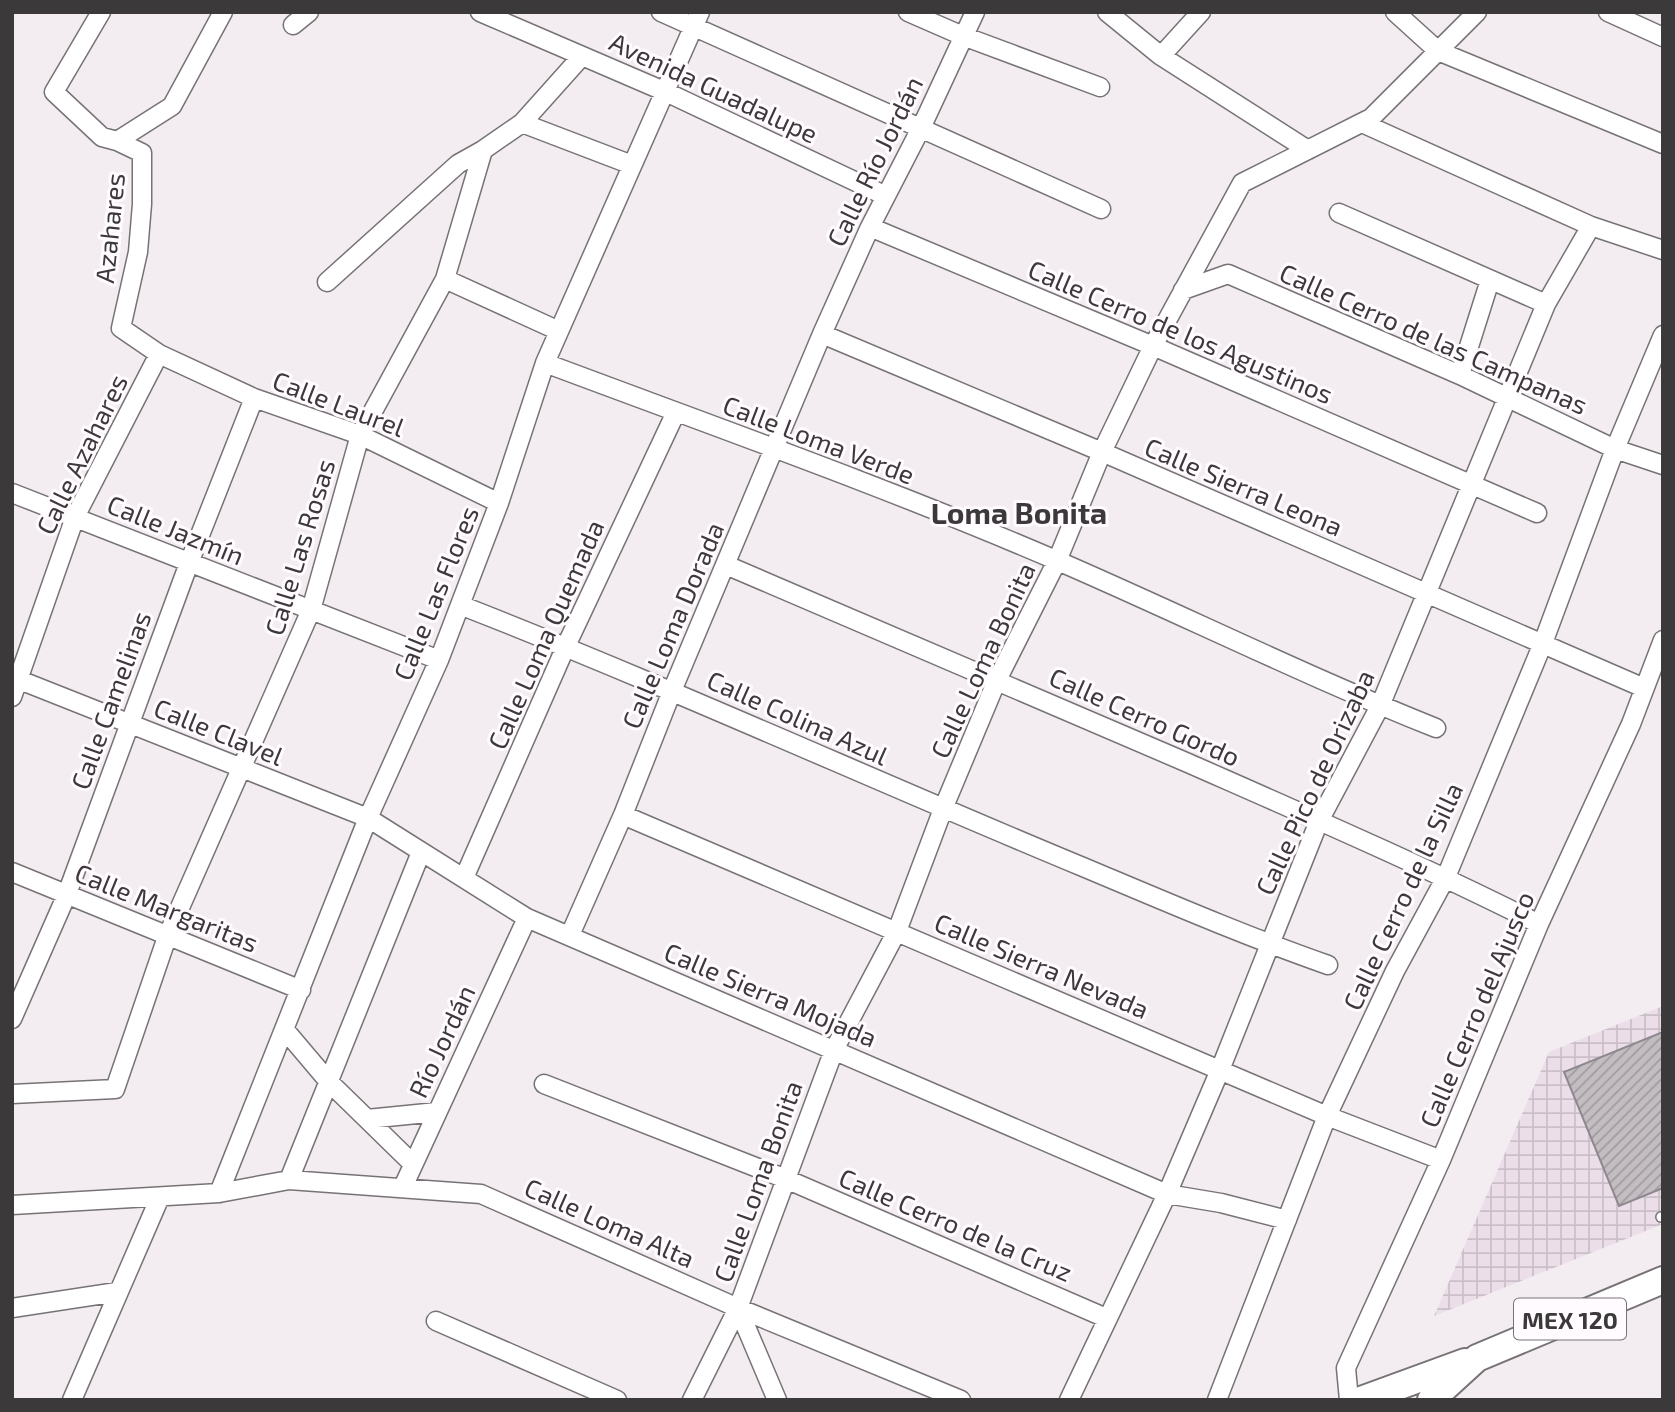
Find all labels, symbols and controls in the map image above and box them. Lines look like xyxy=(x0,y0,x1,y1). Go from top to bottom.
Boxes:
street label: Avenida Guadalupe xyxy=(605,25,823,149)
street label: Calle Río Jordán xyxy=(820,71,928,251)
street label: Azahares xyxy=(88,172,130,284)
street label: Calle Cerro de los Agustinos xyxy=(1024,253,1338,409)
street label: Calle Cerro de las Campanas xyxy=(1275,256,1593,420)
street label: Calle Laurel xyxy=(269,364,409,442)
street label: Calle Azahares xyxy=(29,369,133,539)
street label: Calle Loma Verde xyxy=(719,388,919,490)
street label: Calle Sierra Leona xyxy=(1141,430,1347,542)
street label: Calle Las Rosas xyxy=(258,455,340,639)
street label: Calle Jazmín xyxy=(103,488,249,570)
district label: Loma Bonita xyxy=(931,494,1107,530)
street label: Calle Las Flores xyxy=(386,502,484,684)
street label: Calle Loma Quemada xyxy=(480,515,610,753)
street label: Calle Loma Dorada xyxy=(615,517,729,733)
street label: Calle Loma Bonita xyxy=(923,557,1041,763)
street label: Calle Camelinas xyxy=(63,607,157,793)
street label: Calle Cerro Gordo xyxy=(1045,660,1245,772)
street label: Calle Colina Azul xyxy=(703,663,893,771)
street label: Calle Pico de Orizaba xyxy=(1248,665,1380,899)
street label: Calle Clavel xyxy=(150,691,288,771)
street label: Calle Cerro de la Silla xyxy=(1336,777,1468,1015)
street label: Calle Margaritas xyxy=(71,856,263,958)
street label: Calle Cerro del Ajusco xyxy=(1412,886,1540,1132)
street label: Calle Sierra Nevada xyxy=(930,906,1154,1024)
street label: Calle Sierra Mojada xyxy=(660,935,882,1053)
street label: Río Jordán xyxy=(401,980,481,1102)
street label: Calle Loma Bonita xyxy=(706,1076,808,1286)
street label: Calle Cerro de la Cruz xyxy=(835,1161,1077,1287)
street label: Calle Loma Alta xyxy=(520,1171,700,1273)
road number: MEX 120 xyxy=(1514,1298,1626,1339)

